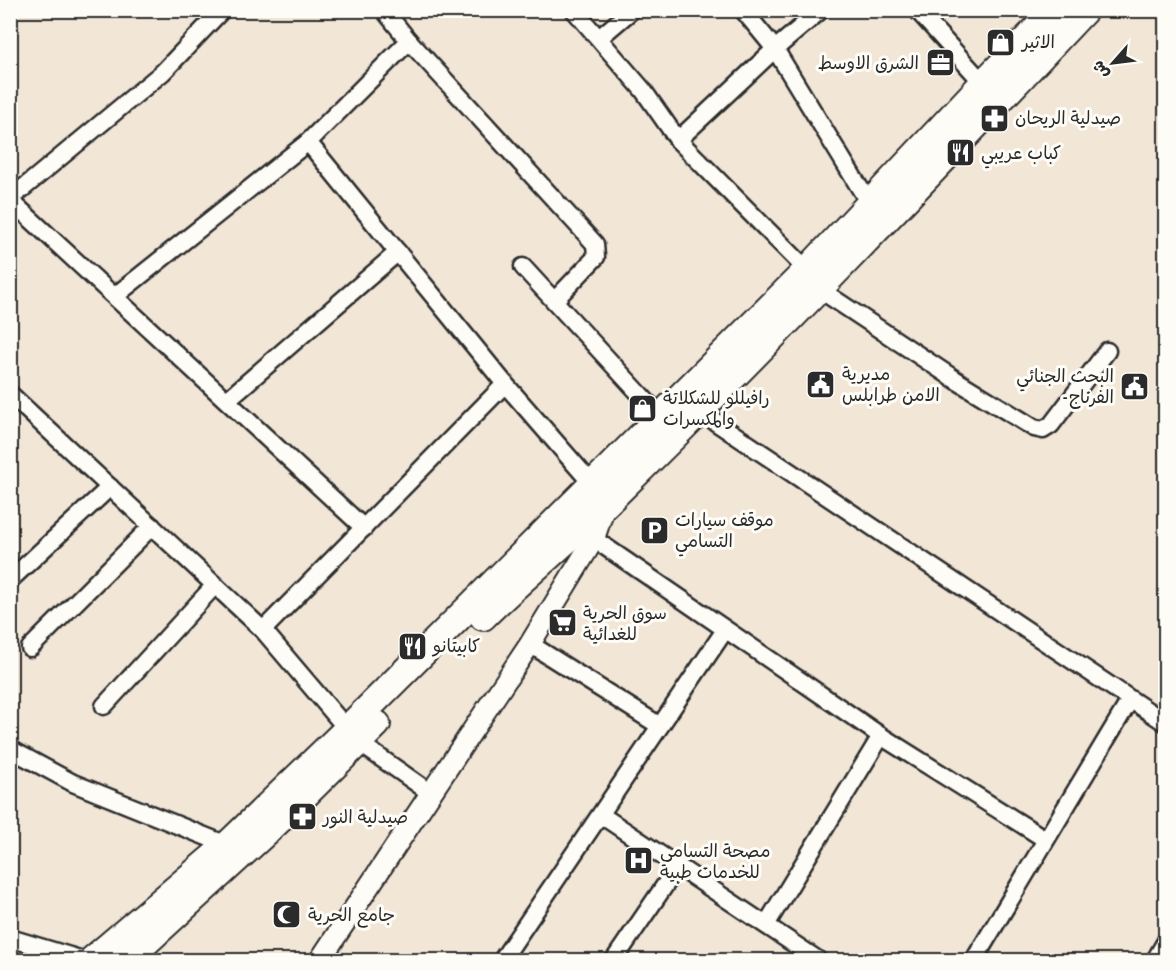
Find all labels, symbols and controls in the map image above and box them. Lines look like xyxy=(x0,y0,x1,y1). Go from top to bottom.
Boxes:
shop icon: الاثير xyxy=(985,26,1017,58)
place label: الاثير xyxy=(1020,32,1055,53)
north arrow xyxy=(1083,33,1143,93)
office icon: الشرق الاوسط xyxy=(924,47,956,79)
place label: الشرق الاوسط xyxy=(818,53,919,74)
text: ش xyxy=(1089,57,1114,82)
pharmacy icon: صيدلية الريحان xyxy=(978,102,1010,134)
place label: صيدلية الريحان xyxy=(1015,108,1121,129)
restaurant icon: كباب عريبي xyxy=(944,137,976,169)
place label: كباب عريبي xyxy=(981,143,1061,169)
place label: مديرية الامن طرابلس xyxy=(842,364,940,406)
place label: البحث الجنائي -الفرناج xyxy=(1016,366,1114,409)
public building icon: مديرية الامن طرابلس xyxy=(805,368,837,400)
public building icon: البحث الجنائي -الفرناج xyxy=(1119,370,1151,402)
place label: رافيللو للشكلاتة والمكسرات xyxy=(663,388,770,430)
shop icon: رافيللو للشكلاتة والمكسرات xyxy=(626,392,658,424)
place label: موقف سيارات التسامي xyxy=(675,510,774,557)
parking icon: موقف سيارات التسامي xyxy=(638,514,670,546)
place label: سوق الحرية للغدائية xyxy=(583,603,667,645)
supermarket icon: سوق الحرية للغدائية xyxy=(546,607,578,639)
restaurant icon: كابيتانو xyxy=(396,630,428,662)
place label: كابيتانو xyxy=(431,636,480,657)
pharmacy icon: صيدلية النور xyxy=(286,801,318,833)
place label: صيدلية النور xyxy=(321,807,408,829)
place label: مصحة التسامي للخدمات طبية xyxy=(660,841,770,883)
hospital icon: مصحة التسامي للخدمات طبية xyxy=(623,845,655,877)
mosque icon: جامع الحرية xyxy=(271,899,303,931)
place label: جامع الحرية xyxy=(308,905,395,928)

